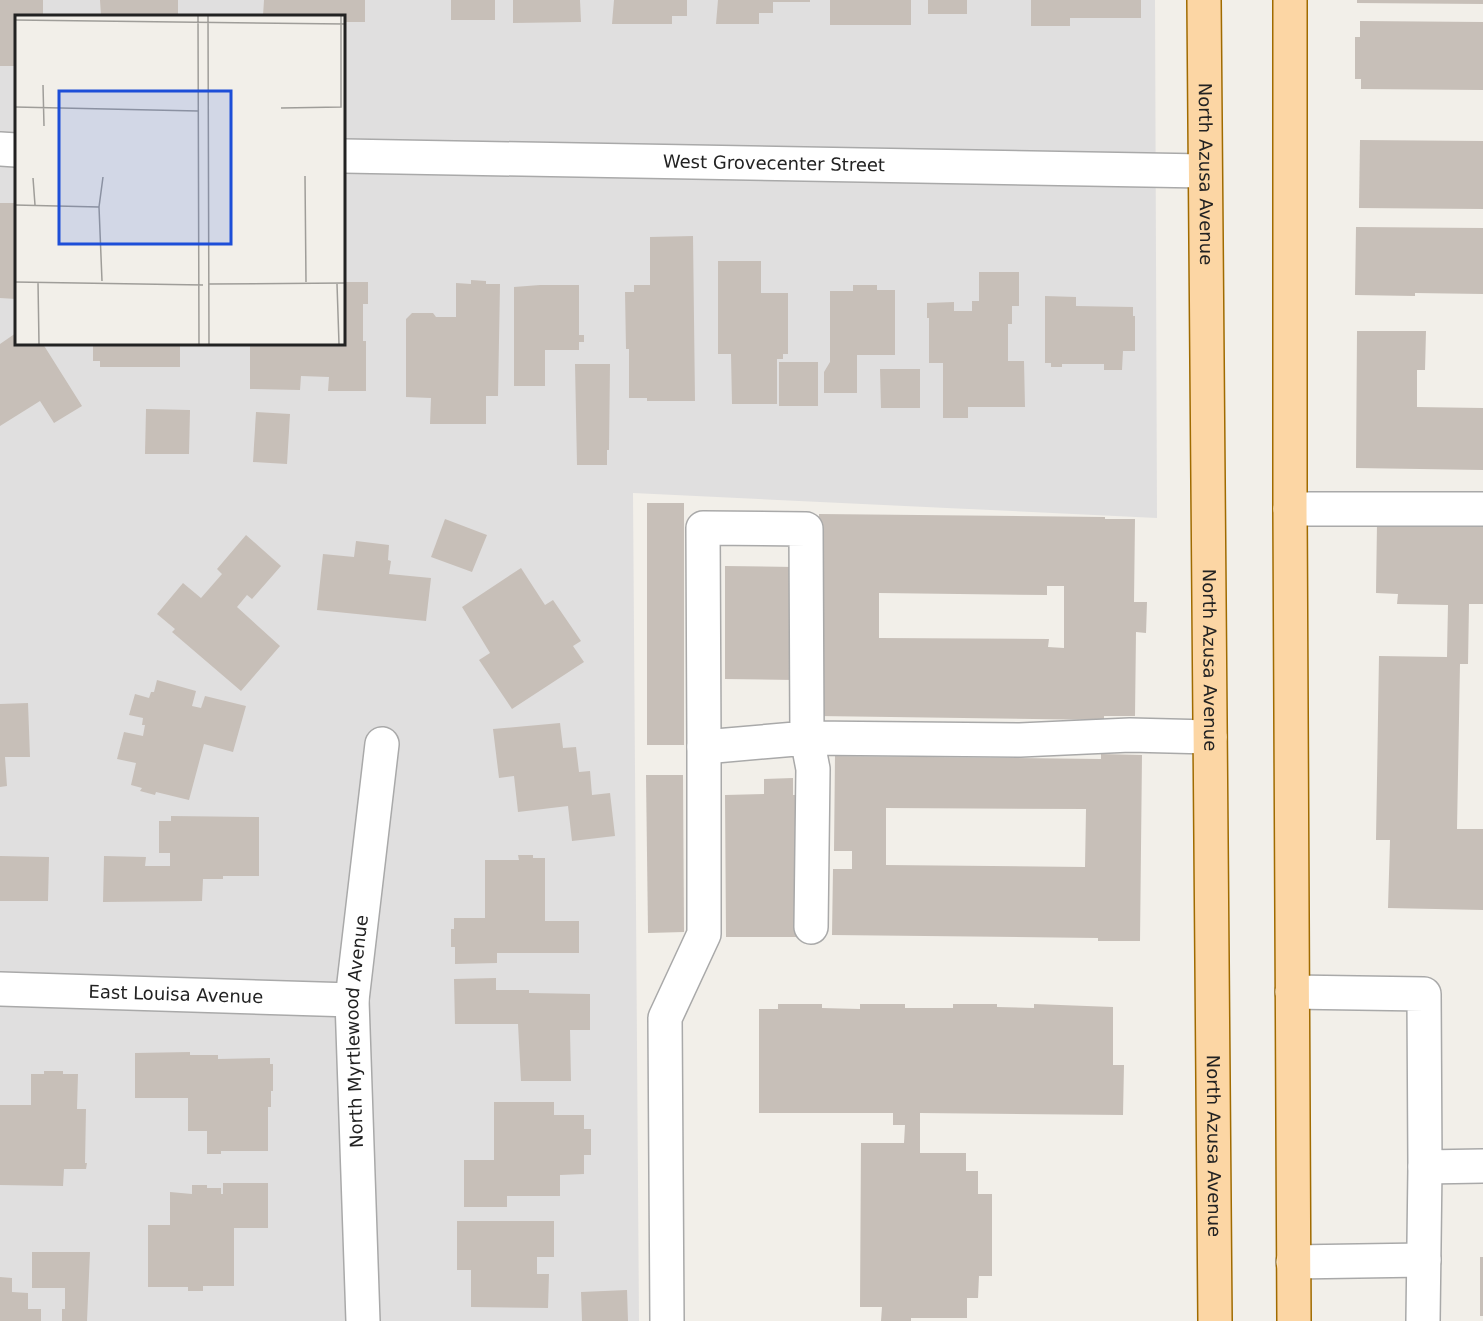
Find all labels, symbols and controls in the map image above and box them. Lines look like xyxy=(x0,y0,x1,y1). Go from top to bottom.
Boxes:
inset map xyxy=(15,15,345,345)
street label: North Azusa Avenue xyxy=(1195,83,1217,265)
street label: West Grovecenter Street xyxy=(663,151,885,175)
street label: North Azusa Avenue xyxy=(1199,569,1221,751)
street label: North Myrtlewood Avenue xyxy=(341,914,372,1148)
street label: East Louisa Avenue xyxy=(88,981,264,1007)
street label: North Azusa Avenue xyxy=(1203,1055,1225,1237)

